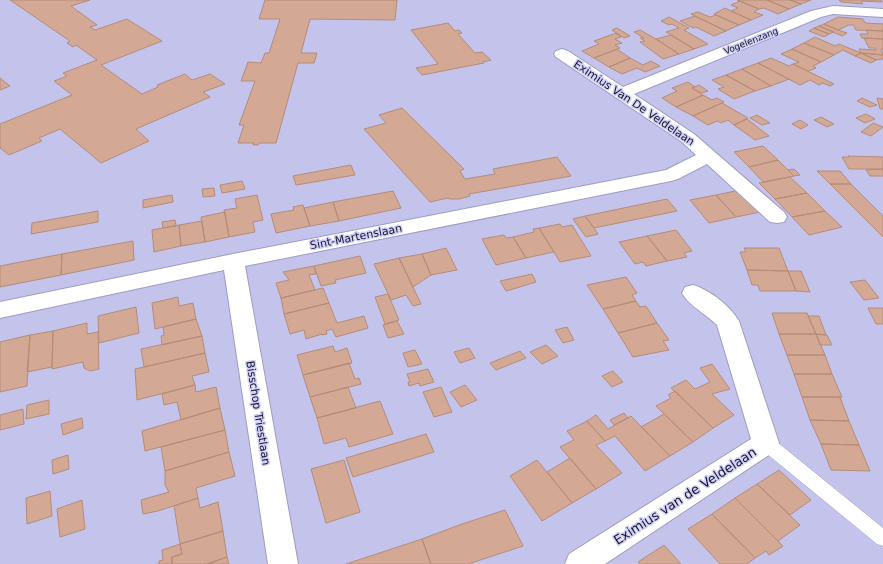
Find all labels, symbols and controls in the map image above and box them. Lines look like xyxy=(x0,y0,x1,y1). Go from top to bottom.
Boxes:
street label: Vogelenzang xyxy=(722,26,780,56)
street label: Eximius Van De Veldelaan xyxy=(571,58,697,148)
street label: Sint-Martenslaan xyxy=(309,222,403,252)
street label: Bisschop Triestlaan xyxy=(243,360,273,466)
street label: Eximius van de Veldelaan xyxy=(611,444,759,548)

